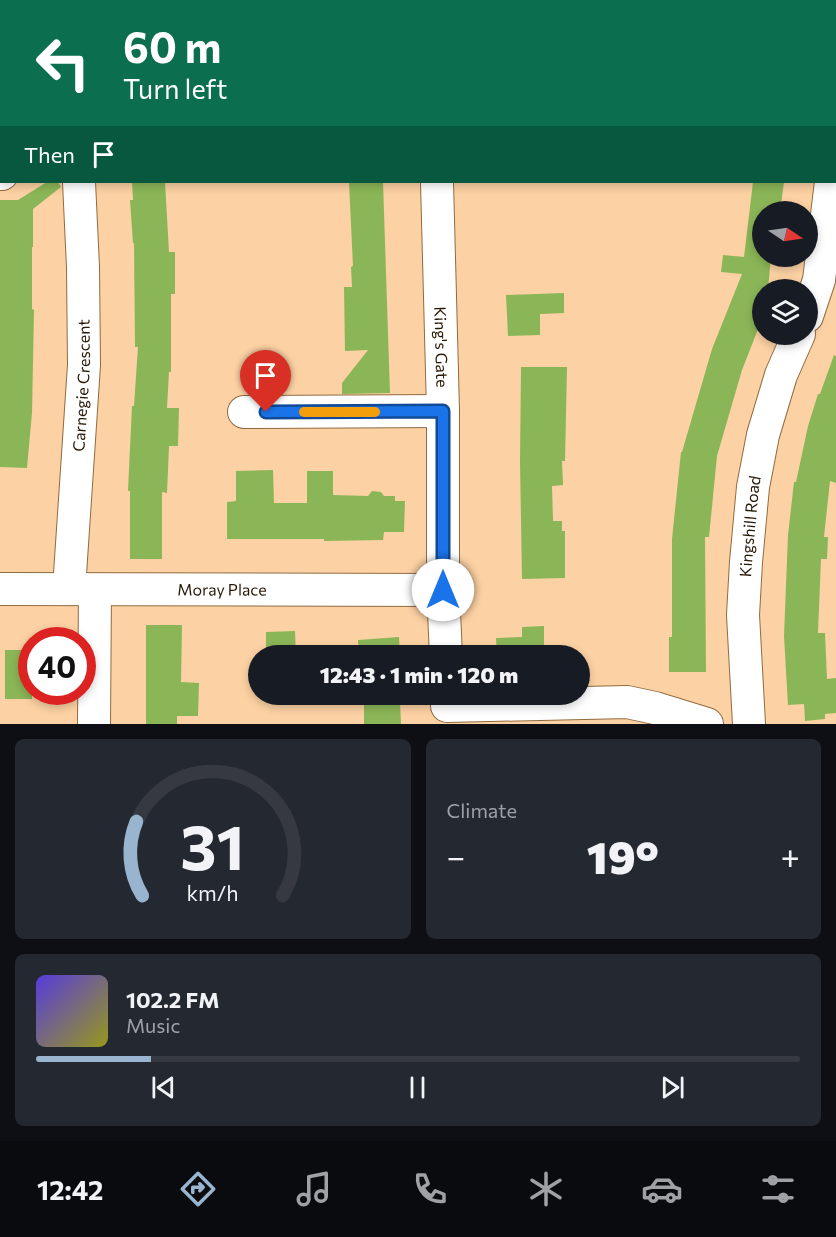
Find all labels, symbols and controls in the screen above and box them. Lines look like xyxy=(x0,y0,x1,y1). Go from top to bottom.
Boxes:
text: 60 m xyxy=(123,20,222,72)
icon: left xyxy=(24,24,102,102)
text: Turn left xyxy=(123,72,227,105)
icon: arrive xyxy=(87,138,120,171)
text: Then xyxy=(24,141,75,168)
north arrow xyxy=(752,201,818,267)
map controls xyxy=(752,201,818,345)
button: layers xyxy=(752,279,818,345)
street label: King's Gate xyxy=(431,306,452,388)
street label: Carnegie Crescent xyxy=(68,319,93,452)
pin xyxy=(240,350,291,412)
icon: arrive xyxy=(249,359,282,392)
street label: Kingshill Road xyxy=(735,474,764,578)
position arrow xyxy=(411,558,475,622)
street label: Moray Place xyxy=(177,579,267,599)
speed limit sign: 40 xyxy=(18,627,96,705)
text: 12:43 · 1 min · 120 m xyxy=(320,661,518,688)
text: Climate xyxy=(447,798,517,822)
text: 31 xyxy=(180,807,245,883)
text: 19° xyxy=(587,828,659,883)
text: − xyxy=(447,835,465,876)
text: + xyxy=(781,835,800,876)
text: km/h xyxy=(187,879,239,905)
text: 102.2 FM xyxy=(126,986,219,1013)
text: Music xyxy=(126,1013,180,1037)
icon: previous xyxy=(147,1071,180,1104)
icon: pause xyxy=(401,1071,434,1104)
icon: next xyxy=(656,1071,689,1104)
icon: directions xyxy=(177,1168,219,1210)
icon: music xyxy=(293,1168,335,1210)
icon: phone xyxy=(409,1168,451,1210)
icon: climate xyxy=(525,1168,567,1210)
icon: car xyxy=(641,1168,683,1210)
icon: filters xyxy=(757,1168,799,1210)
text: 12:42 xyxy=(37,1173,103,1206)

